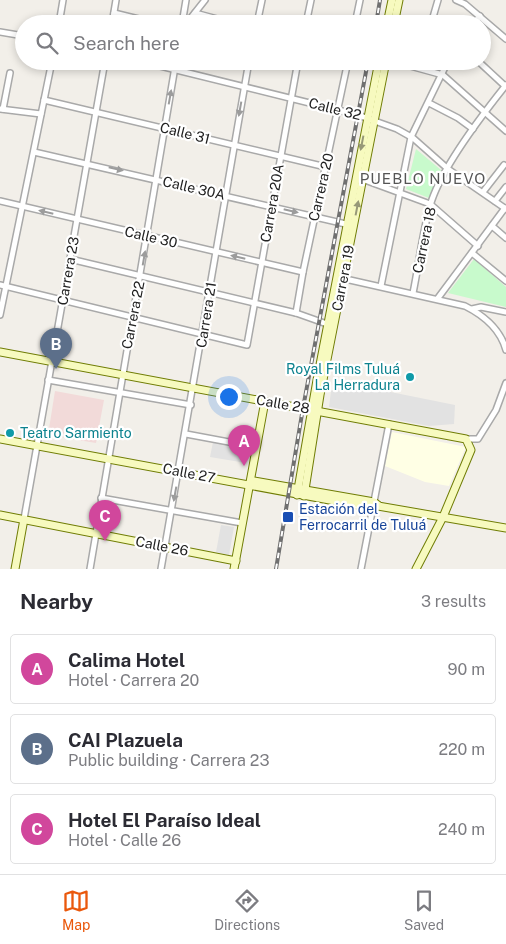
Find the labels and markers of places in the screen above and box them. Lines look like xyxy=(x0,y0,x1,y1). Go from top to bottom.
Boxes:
pin: B xyxy=(40,328,72,369)
place label: Royal Films Tuluá La Herradura xyxy=(286,361,400,393)
marker: Royal Films Tuluá La Herradura xyxy=(404,371,416,383)
place label: Teatro Sarmiento xyxy=(20,425,132,441)
pin: A xyxy=(228,425,260,466)
marker: Teatro Sarmiento xyxy=(4,427,16,439)
pin: C xyxy=(89,500,121,541)
place label: Estación del Ferrocarril de Tuluá xyxy=(299,501,426,533)
marker: Estación del Ferrocarril de Tuluá xyxy=(281,510,295,524)

